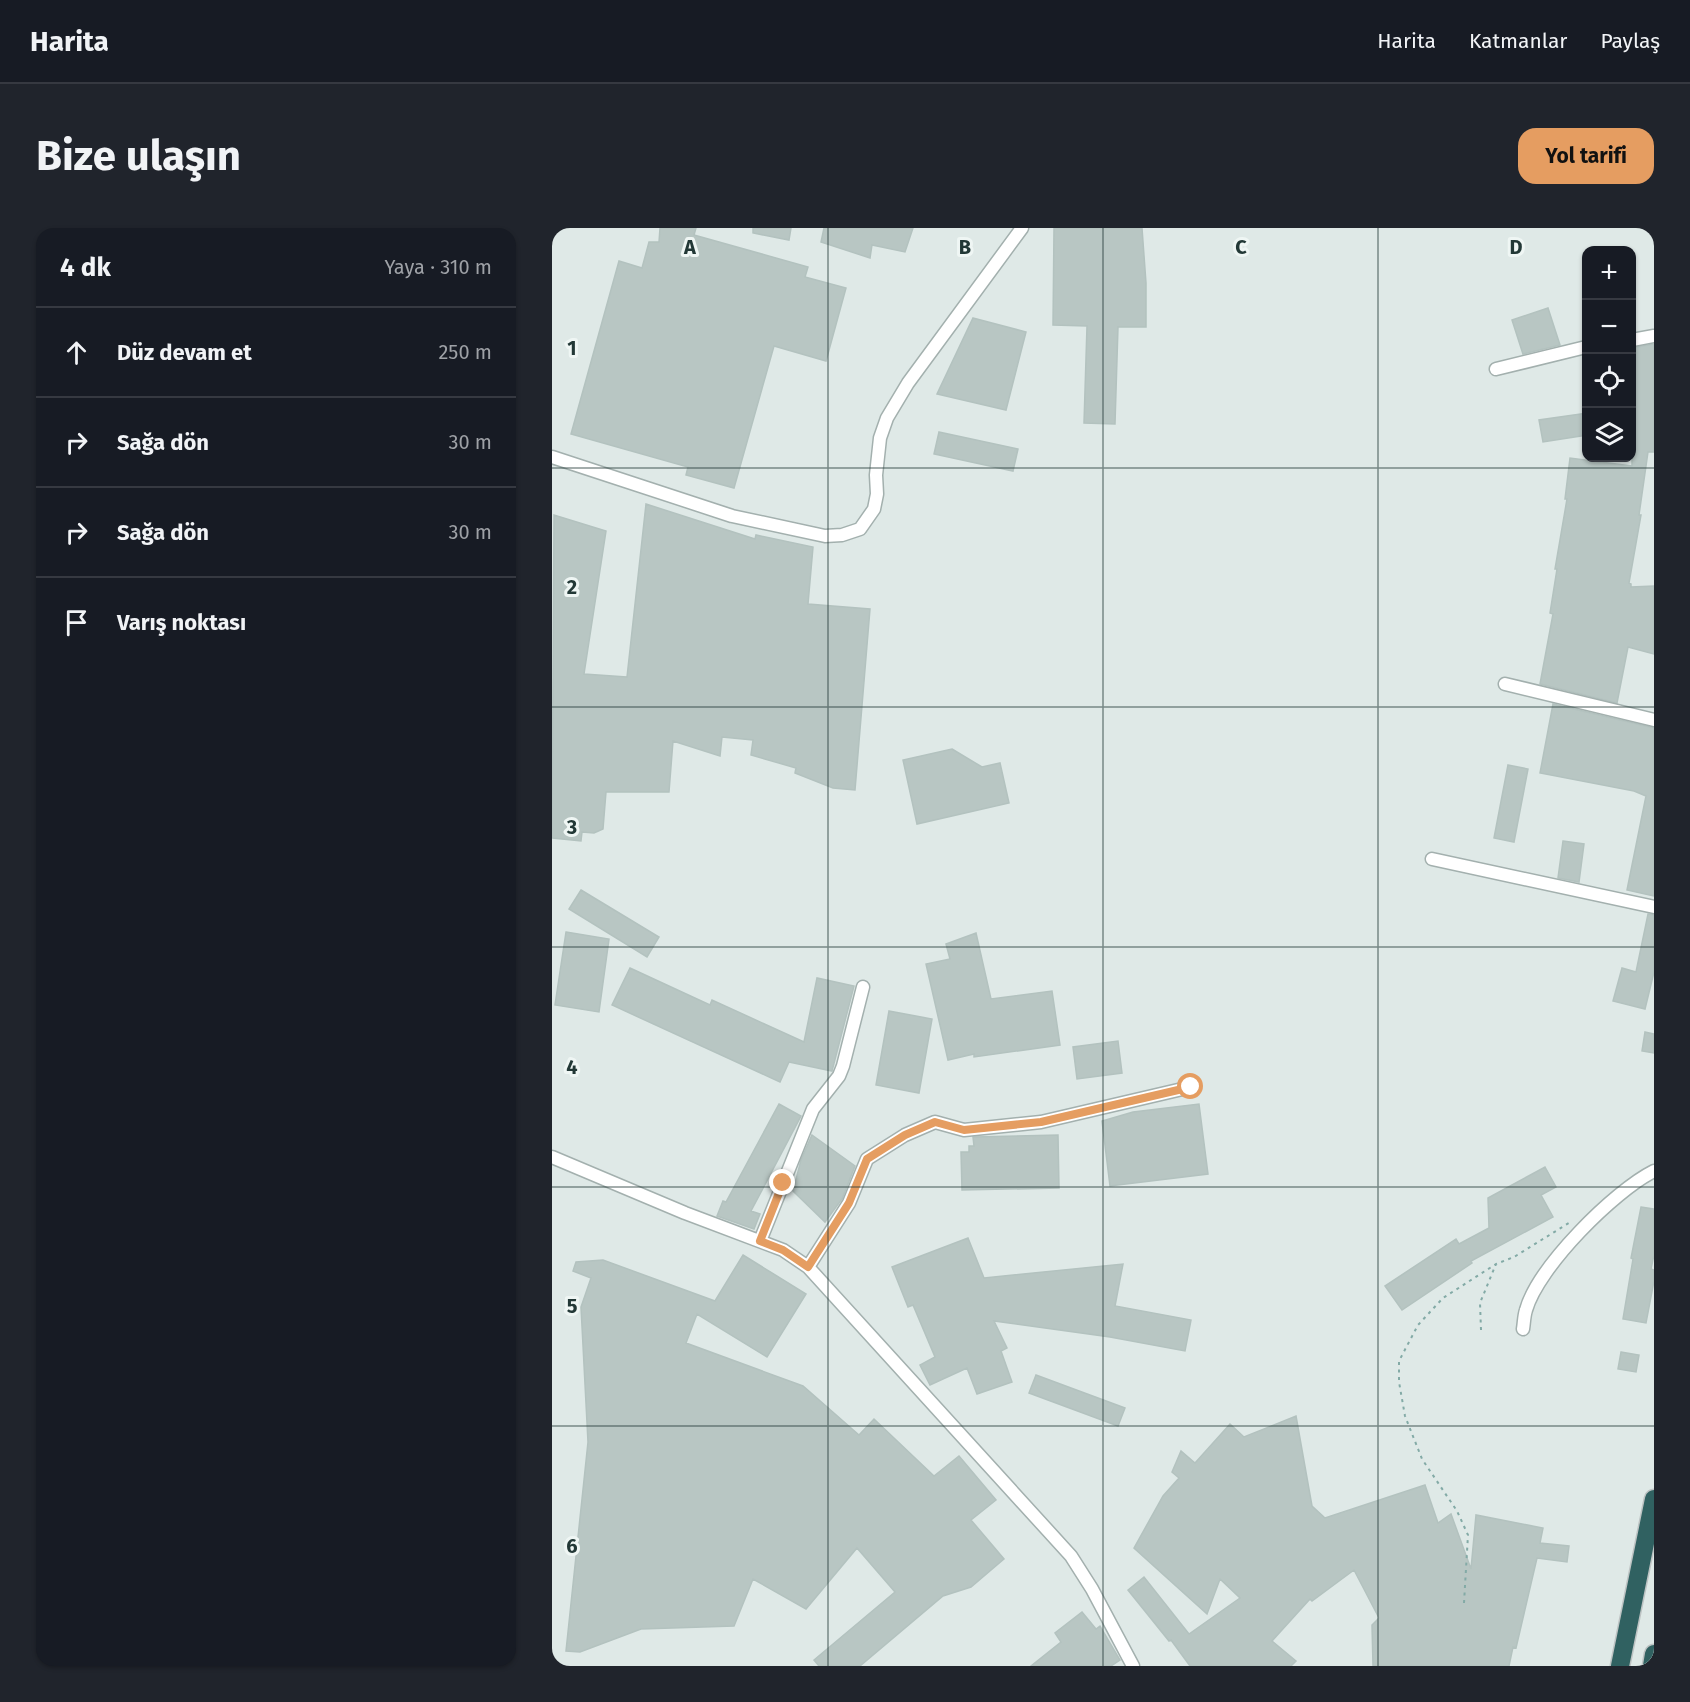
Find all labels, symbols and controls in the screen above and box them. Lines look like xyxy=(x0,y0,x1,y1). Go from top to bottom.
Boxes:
text: Harita xyxy=(30,25,109,58)
text: Harita xyxy=(1377,28,1436,54)
text: Katmanlar xyxy=(1469,28,1567,54)
text: Paylaş xyxy=(1600,28,1660,54)
button: Yol tarifi xyxy=(1518,128,1654,184)
text: Bize ulaşın xyxy=(36,131,241,181)
text: A xyxy=(683,235,697,259)
text: B xyxy=(959,235,971,259)
text: C xyxy=(1235,235,1247,259)
text: D xyxy=(1509,235,1523,259)
map controls xyxy=(1582,246,1636,462)
button: + xyxy=(1582,246,1636,300)
text: 4 dk xyxy=(60,252,111,283)
text: Yaya · 310 m xyxy=(384,255,492,279)
button: − xyxy=(1582,300,1636,354)
icon: ahead xyxy=(60,336,93,369)
text: 1 xyxy=(567,336,577,360)
text: Düz devam et xyxy=(117,339,252,366)
text: 250 m xyxy=(438,340,492,364)
button: locate xyxy=(1582,354,1636,408)
button: layers xyxy=(1582,408,1636,462)
icon: right xyxy=(60,426,93,459)
text: Sağa dön xyxy=(117,429,209,456)
text: 30 m xyxy=(448,430,492,454)
icon: right xyxy=(60,516,93,549)
text: Sağa dön xyxy=(117,519,209,546)
text: 30 m xyxy=(448,520,492,544)
text: 2 xyxy=(567,575,577,599)
icon: arrive xyxy=(60,606,93,639)
text: Varış noktası xyxy=(117,609,246,636)
text: 3 xyxy=(566,815,577,839)
text: 4 xyxy=(566,1055,578,1079)
route start xyxy=(1177,1073,1203,1099)
route end xyxy=(769,1169,795,1195)
text: 5 xyxy=(567,1294,578,1318)
text: 6 xyxy=(566,1534,578,1558)

